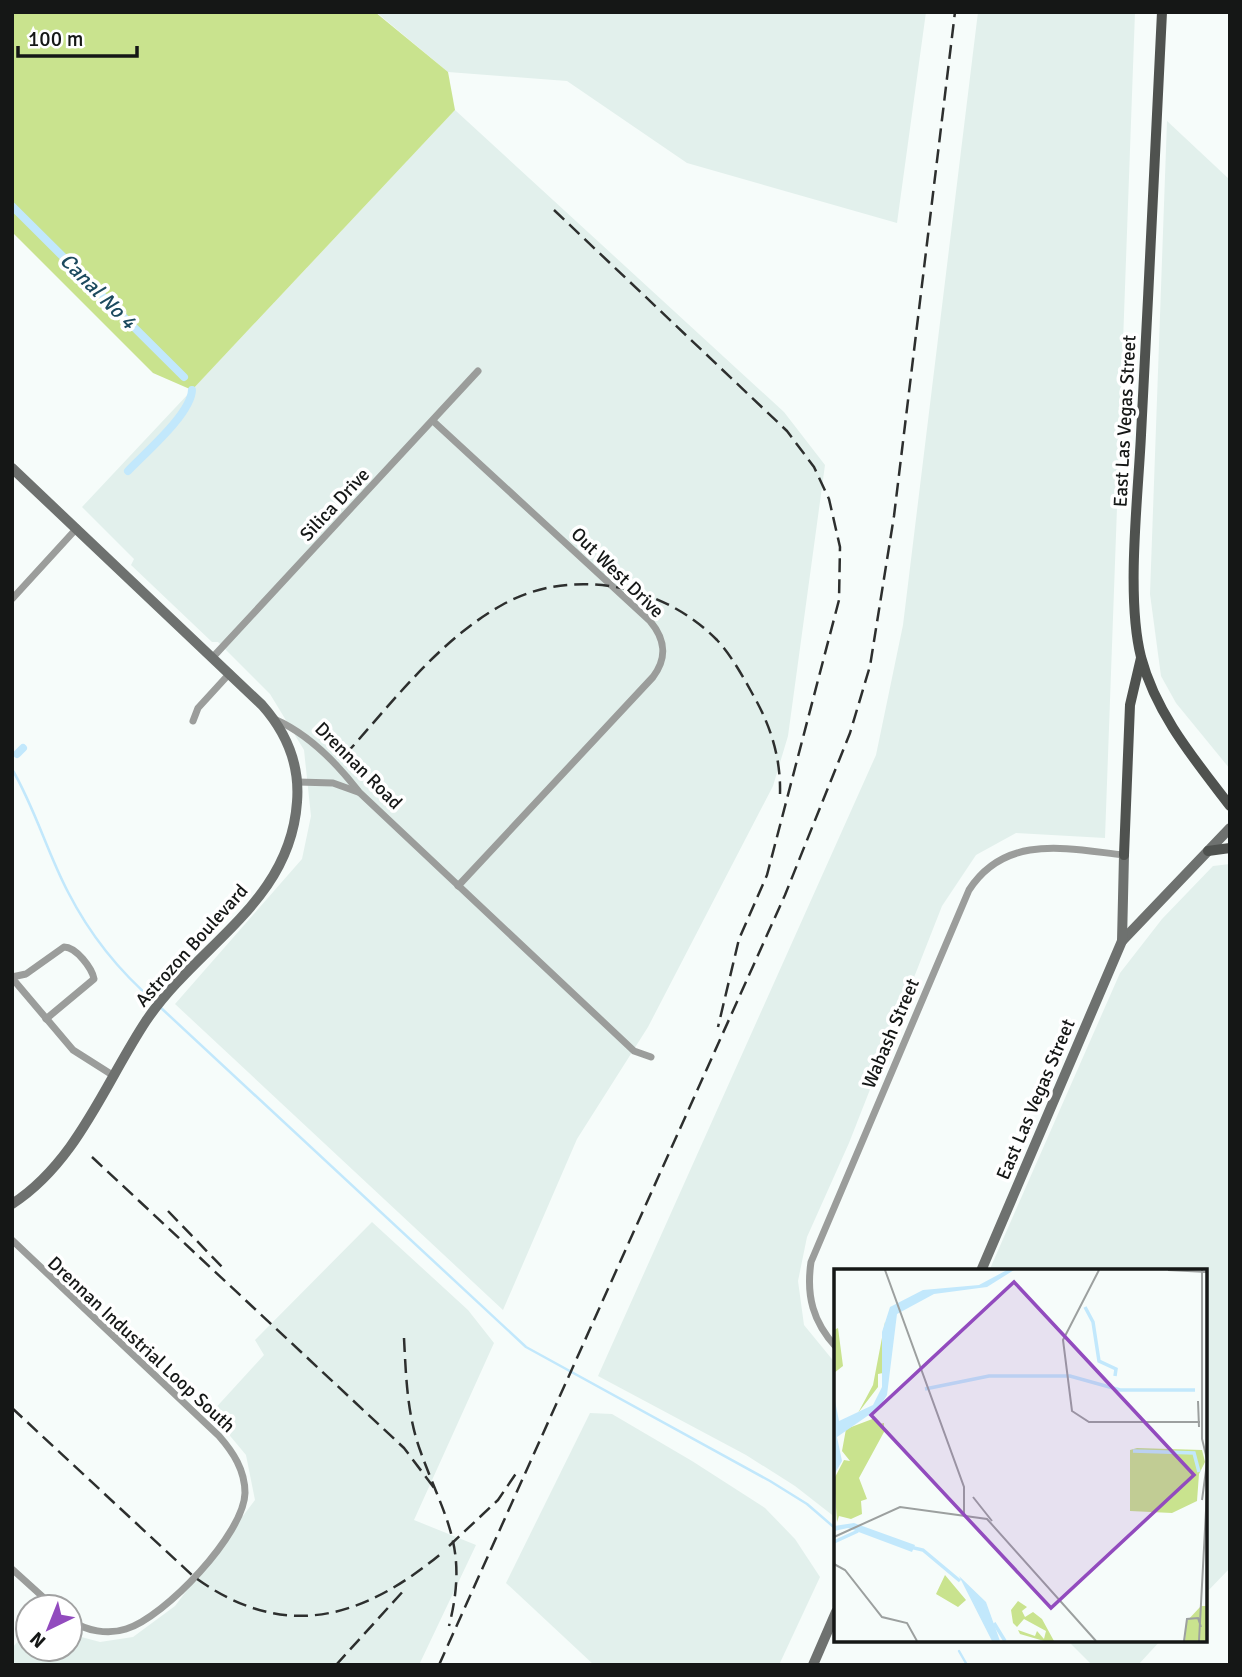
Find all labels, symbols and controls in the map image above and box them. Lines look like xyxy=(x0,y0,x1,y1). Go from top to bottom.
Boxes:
scale bar xyxy=(18,14,136,58)
text: 100 m xyxy=(28,26,83,52)
water label: Canal No 4 xyxy=(54,247,142,335)
street label: East Las Vegas Street xyxy=(1109,334,1142,508)
street label: Silica Drive xyxy=(295,463,375,546)
street label: Out West Drive xyxy=(566,522,669,623)
street label: Drennan Road xyxy=(309,717,407,815)
street label: Astrozon Boulevard xyxy=(130,879,253,1012)
street label: Wabash Street xyxy=(857,974,925,1092)
street label: East Las Vegas Street xyxy=(991,1015,1081,1183)
street label: Drennan Industrial Loop South xyxy=(42,1251,240,1438)
inset map xyxy=(834,1269,1207,1642)
north arrow xyxy=(14,1593,84,1663)
text: N xyxy=(25,1626,51,1653)

